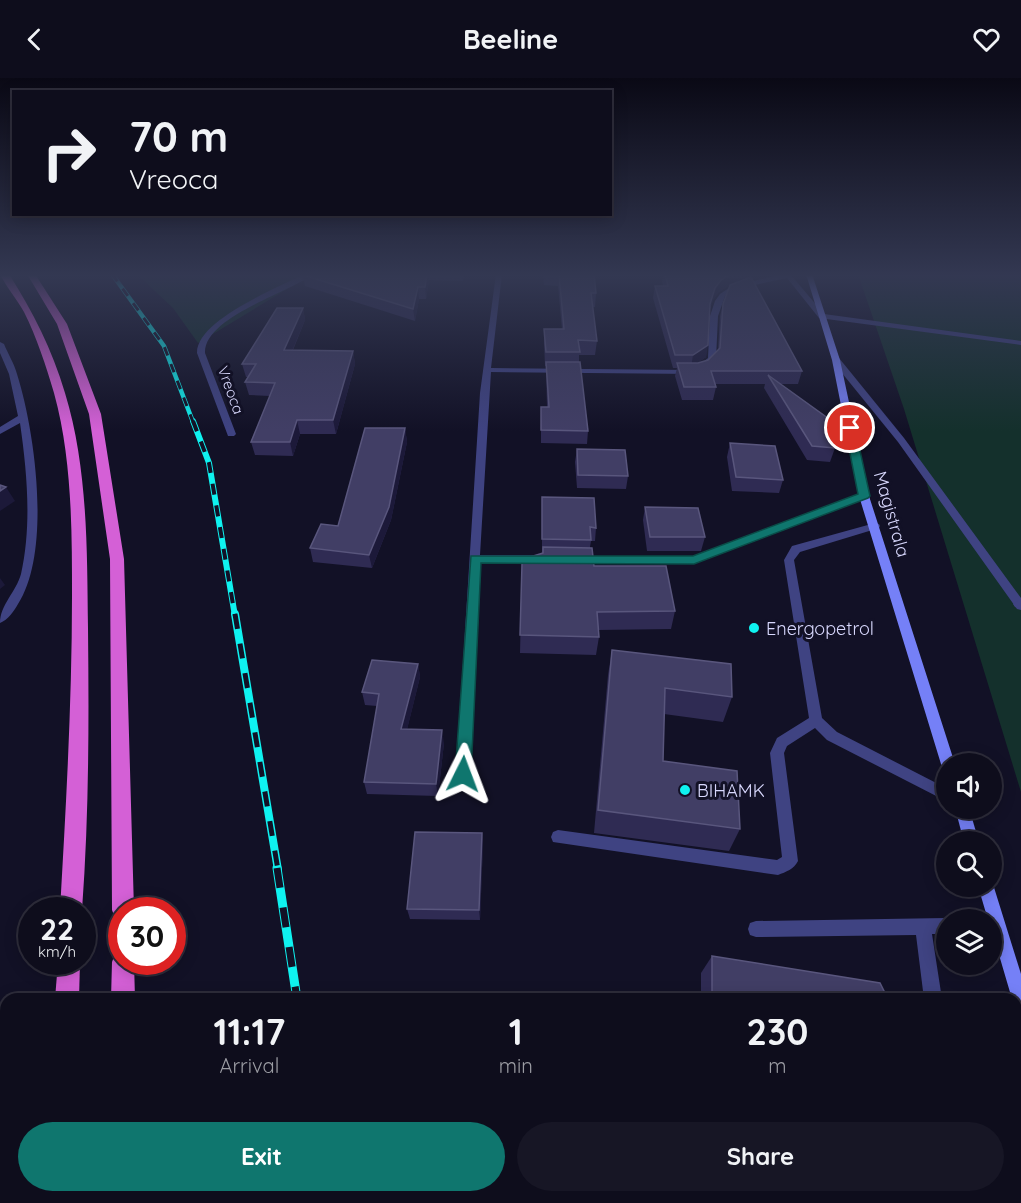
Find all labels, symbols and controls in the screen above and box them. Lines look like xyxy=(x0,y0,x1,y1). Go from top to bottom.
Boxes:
text: Beeline xyxy=(463,22,558,56)
icon: back xyxy=(18,23,51,56)
icon: heart xyxy=(970,23,1003,56)
text: 70 m xyxy=(129,110,228,163)
icon: right xyxy=(30,114,108,192)
text: Vreoca xyxy=(129,162,218,196)
street label: Vreoca xyxy=(214,363,248,417)
pin xyxy=(824,402,875,453)
icon: arrive xyxy=(833,411,866,444)
street label: Magistrala xyxy=(869,468,915,560)
place label: Energopetrol xyxy=(766,617,874,640)
marker: Energopetrol xyxy=(747,621,761,635)
position arrow xyxy=(431,742,495,806)
map controls xyxy=(936,753,1002,975)
button: sound xyxy=(936,753,1002,819)
place label: BIHAMK xyxy=(697,779,765,802)
marker: BIHAMK xyxy=(678,783,692,797)
button: search xyxy=(936,831,1002,897)
speed limit sign: 30 xyxy=(108,897,186,975)
button: layers xyxy=(936,909,1002,975)
text: 22 xyxy=(40,910,74,948)
text: km/h xyxy=(38,942,76,961)
text: 11:17 xyxy=(214,1009,285,1054)
text: 1 xyxy=(509,1009,523,1054)
text: 230 xyxy=(746,1009,808,1054)
text: Arrival xyxy=(219,1053,279,1078)
text: min xyxy=(499,1053,533,1078)
text: m xyxy=(768,1053,787,1078)
button: Exit xyxy=(18,1122,505,1191)
button: Share xyxy=(517,1122,1004,1191)

